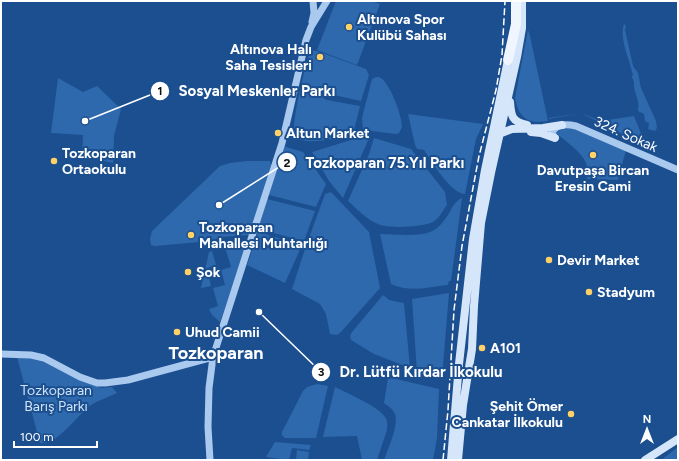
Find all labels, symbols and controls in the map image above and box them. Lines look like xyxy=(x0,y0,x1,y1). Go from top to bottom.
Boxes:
place label: Altınova Spor Kulübü Sahası xyxy=(357,11,447,44)
marker: Altınova Spor Kulübü Sahası xyxy=(344,22,354,32)
place label: Altınova Halı Saha Tesisleri xyxy=(225,41,312,74)
marker: Altınova Halı Saha Tesisleri xyxy=(315,52,325,62)
callout: Sosyal Meskenler Parkı xyxy=(150,77,343,104)
text: Sosyal Meskenler Parkı xyxy=(179,82,335,100)
text: 1 xyxy=(157,84,163,98)
street label: 324. Sokak xyxy=(591,113,660,156)
place label: Altun Market xyxy=(286,125,370,142)
marker: Altun Market xyxy=(273,128,283,138)
place label: Tozkoparan Ortaokulu xyxy=(62,145,136,178)
callout: Tozkoparan 75.Yıl Parkı xyxy=(277,149,472,176)
marker: Davutpaşa Bircan Eresin Cami xyxy=(588,150,598,160)
text: Tozkoparan 75.Yıl Parkı xyxy=(305,154,465,172)
marker: Tozkoparan Ortaokulu xyxy=(49,156,59,166)
text: 2 xyxy=(284,156,291,170)
place label: Davutpaşa Bircan Eresin Cami xyxy=(537,162,649,195)
place label: Tozkoparan Mahallesi Muhtarlığı xyxy=(199,219,327,252)
marker: Tozkoparan Mahallesi Muhtarlığı xyxy=(186,230,196,240)
place label: Devir Market xyxy=(557,252,640,269)
marker: Devir Market xyxy=(544,255,554,265)
place label: Şok xyxy=(196,264,221,281)
marker: Şok xyxy=(183,267,193,277)
place label: Stadyum xyxy=(597,284,655,301)
marker: Stadyum xyxy=(584,287,594,297)
place label: Uhud Camii xyxy=(185,324,260,341)
marker: Uhud Camii xyxy=(172,327,182,337)
place label: A101 xyxy=(490,340,521,357)
district label: Tozkoparan xyxy=(168,342,264,364)
marker: A101 xyxy=(477,343,487,353)
callout: Dr. Lütfü Kırdar İlkokulu xyxy=(311,358,511,385)
text: Dr. Lütfü Kırdar İlkokulu xyxy=(339,362,503,381)
text: 3 xyxy=(318,365,325,379)
park label: Tozkoparan Barış Parkı xyxy=(20,382,92,415)
place label: Şehit Ömer Cankatar İlkokulu xyxy=(452,398,564,431)
marker: Şehit Ömer Cankatar İlkokulu xyxy=(566,409,576,419)
north arrow xyxy=(627,409,667,449)
text: N xyxy=(643,413,651,426)
scale bar xyxy=(14,423,97,449)
text: 100 m xyxy=(20,430,54,444)

